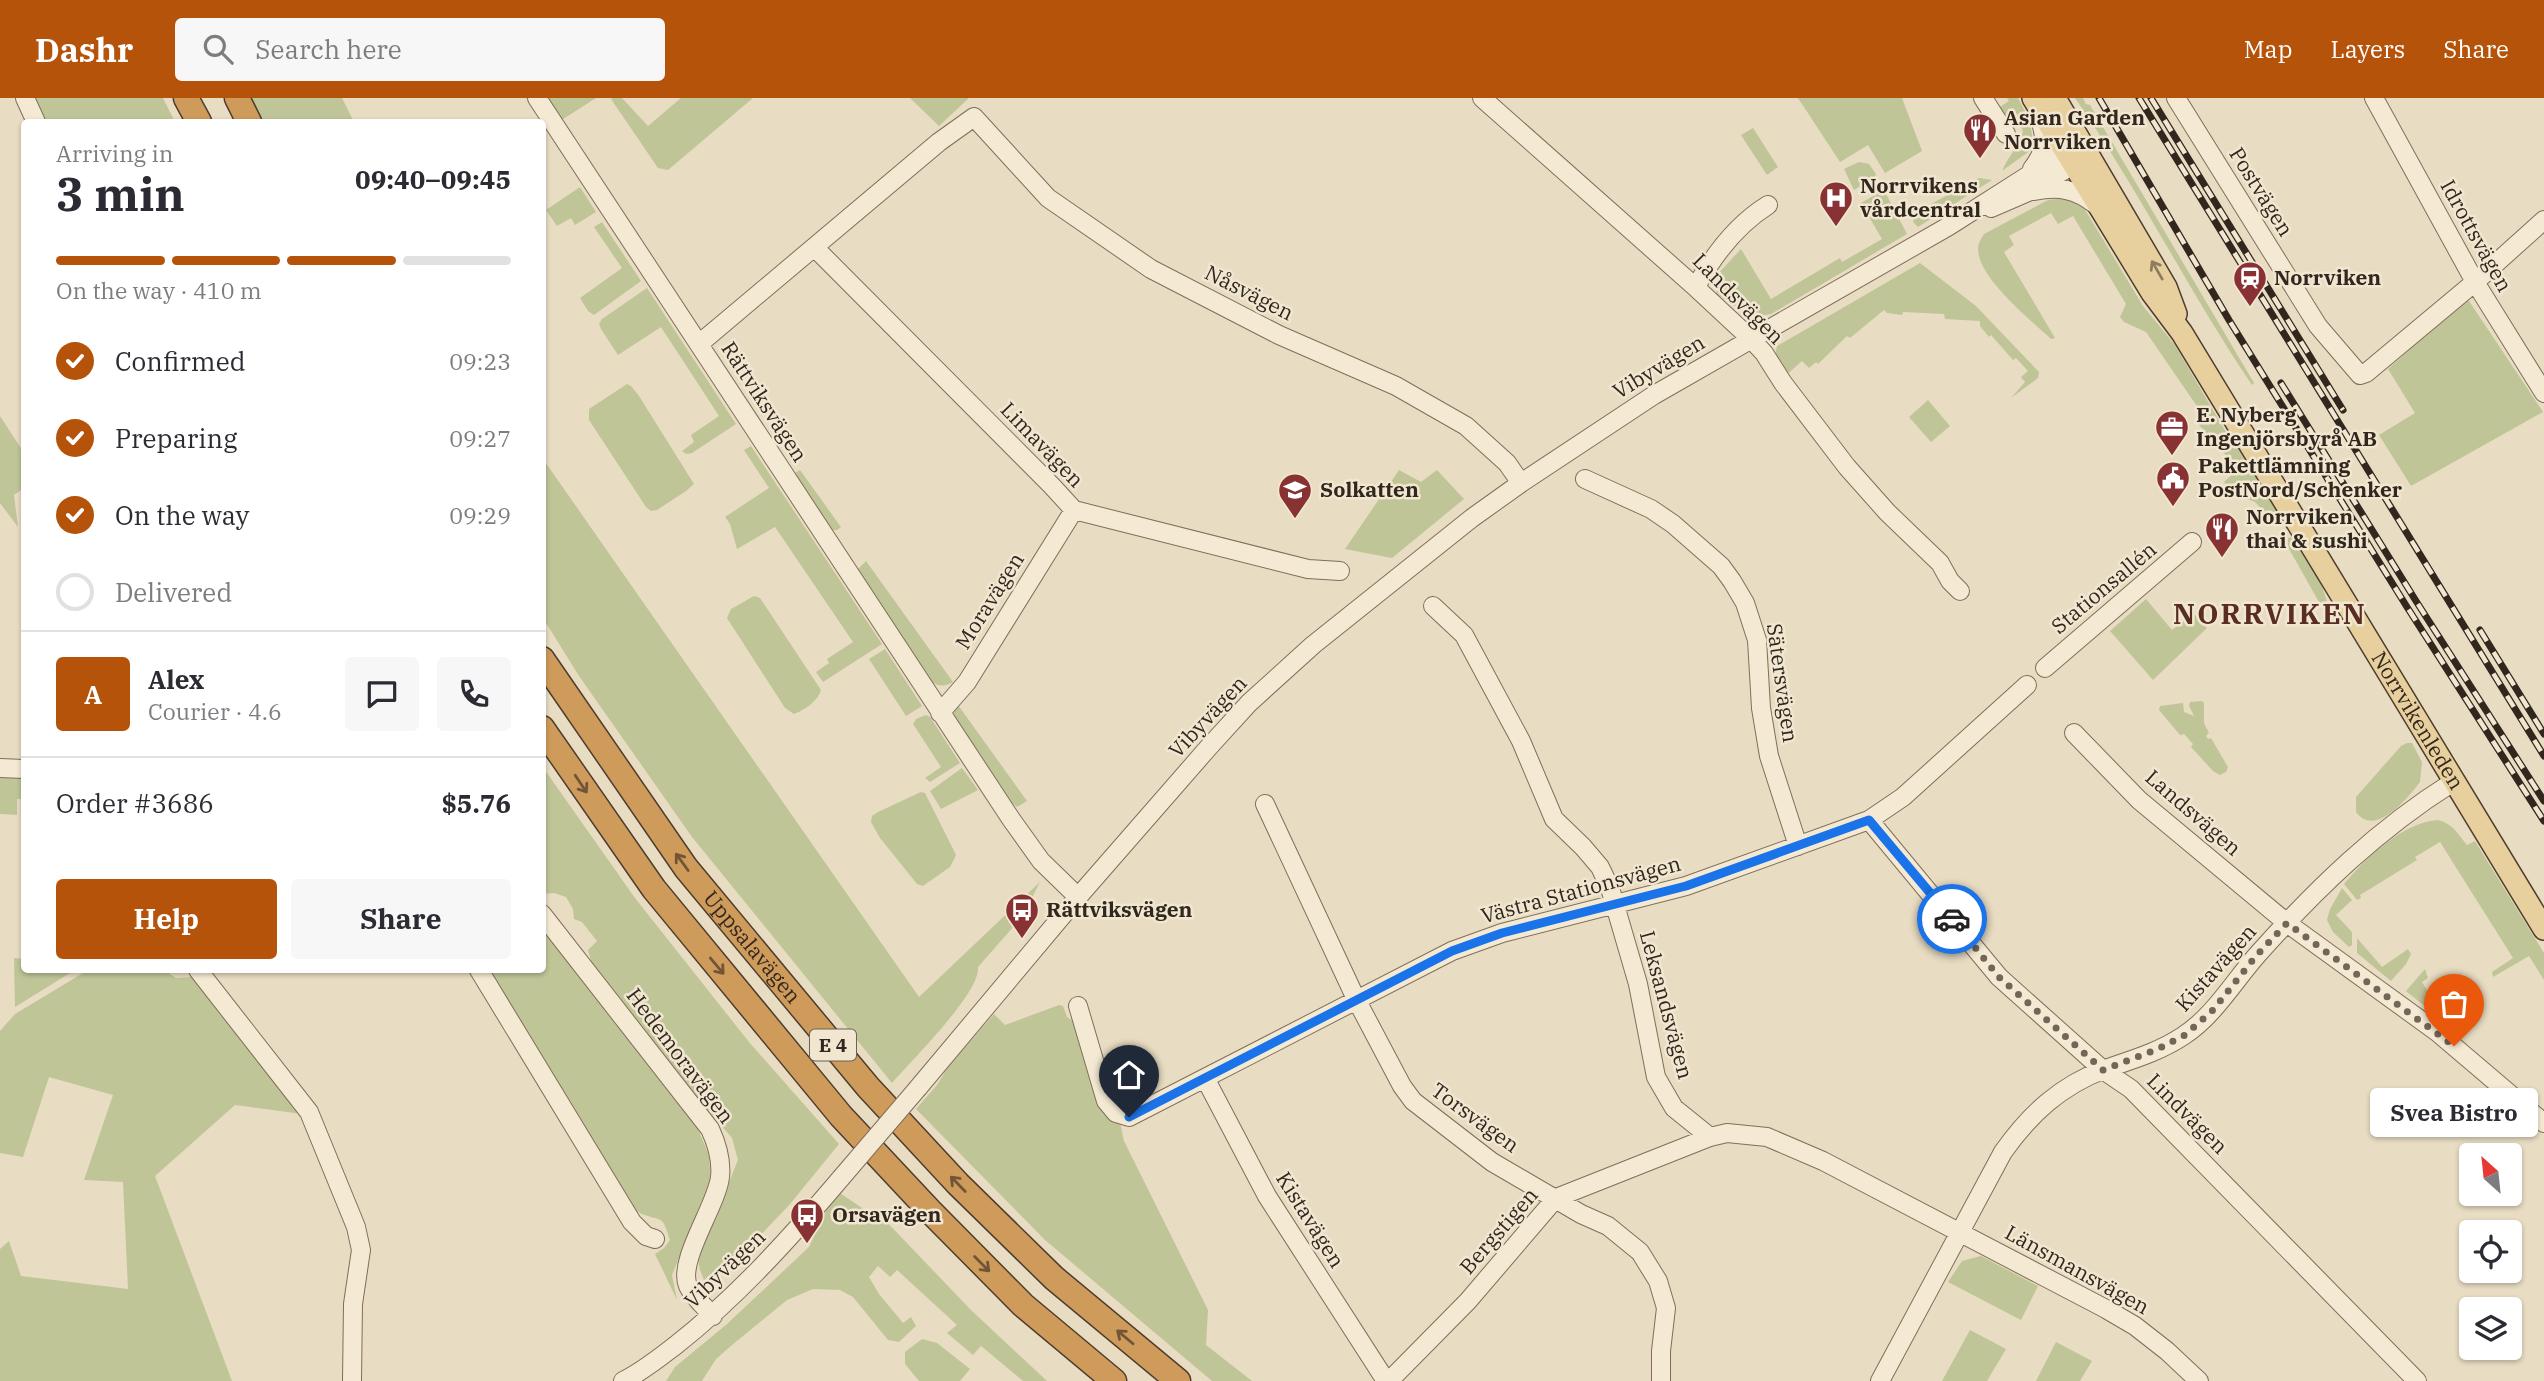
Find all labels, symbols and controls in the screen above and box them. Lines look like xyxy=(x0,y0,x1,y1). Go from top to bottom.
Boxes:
search box xyxy=(175,18,665,81)
text: Dashr xyxy=(35,28,133,71)
icon: search xyxy=(199,30,237,68)
text: Search here xyxy=(255,32,402,66)
text: Map xyxy=(2244,33,2292,65)
text: Layers xyxy=(2330,33,2405,65)
text: Share xyxy=(2443,33,2509,65)
place label: Asian Garden Norrviken xyxy=(2004,103,2145,155)
restaurant icon: Asian Garden Norrviken xyxy=(1961,111,1999,160)
text: Arriving in xyxy=(56,138,173,168)
street label: Postvägen xyxy=(2223,142,2300,241)
text: 09:40–09:45 xyxy=(355,162,511,196)
text: 3 min xyxy=(56,164,185,224)
place label: Norrvikens vårdcentral xyxy=(1860,171,1981,223)
street label: Idrottsvägen xyxy=(2435,174,2519,297)
hospital icon: Norrvikens vårdcentral xyxy=(1817,179,1855,228)
street label: Landsvägen xyxy=(1687,247,1790,350)
street label: Nåsvägen xyxy=(1200,258,1299,326)
station icon: Norrviken xyxy=(2231,259,2269,308)
one-way arrow xyxy=(2150,260,2164,280)
place label: Norrviken xyxy=(2274,263,2381,291)
text: On the way · 410 m xyxy=(56,275,262,305)
street label: Vibyvägen xyxy=(1607,328,1710,405)
street label: Rättviksvägen xyxy=(715,336,814,467)
icon: check xyxy=(56,342,94,380)
text: Confirmed xyxy=(115,344,246,378)
text: 09:23 xyxy=(449,346,511,376)
street label: Limavägen xyxy=(995,396,1091,493)
place label: E. Nyberg Ingenjörsbyrå AB xyxy=(2196,400,2377,452)
office icon: E. Nyberg Ingenjörsbyrå AB xyxy=(2153,408,2191,457)
icon: check xyxy=(56,419,94,457)
text: Preparing xyxy=(115,421,237,455)
text: 09:27 xyxy=(449,423,511,453)
place label: Pakettlämning PostNord/Schenker xyxy=(2198,451,2403,503)
public building icon: Pakettlämning PostNord/Schenker xyxy=(2154,459,2192,508)
school or university icon: Solkatten xyxy=(1276,471,1314,520)
place label: Solkatten xyxy=(1320,475,1419,503)
icon: check xyxy=(56,496,94,534)
text: On the way xyxy=(115,498,249,532)
text: 09:29 xyxy=(449,500,511,530)
place label: Norrviken thai & sushi xyxy=(2246,502,2368,554)
restaurant icon: Norrviken thai & sushi xyxy=(2203,510,2241,559)
street label: Stationsallén xyxy=(2045,535,2162,640)
street label: Moravägen xyxy=(948,547,1030,654)
text: Delivered xyxy=(115,575,232,609)
district label: NORRVIKEN xyxy=(2173,595,2367,632)
street label: Sätersvägen xyxy=(1761,622,1805,744)
street label: Norrvikenleden xyxy=(2366,646,2471,795)
button: chat xyxy=(345,657,419,731)
button: phone xyxy=(437,657,511,731)
text: Alex xyxy=(148,662,204,696)
street label: Vibyvägen xyxy=(1162,669,1253,763)
text: A xyxy=(84,677,102,711)
text: Courier · 4.6 xyxy=(148,696,282,726)
street label: Landsvägen xyxy=(2140,763,2248,862)
one-way arrow xyxy=(574,774,588,793)
text: Order #3686 xyxy=(56,786,214,820)
text: $5.76 xyxy=(441,786,511,820)
street label: Västra Stationsvägen xyxy=(1478,849,1684,929)
one-way arrow xyxy=(675,853,690,872)
button: Help xyxy=(56,879,277,959)
button: Share xyxy=(291,879,511,959)
street label: Uppsalavägen xyxy=(698,884,808,1009)
courier xyxy=(1917,884,1987,954)
bus stop icon: Rättviksvägen xyxy=(1003,891,1041,940)
place label: Rättviksvägen xyxy=(1046,895,1193,923)
icon: car xyxy=(1933,900,1971,938)
street label: Kistavägen xyxy=(2169,918,2262,1017)
street label: Leksandsvägen xyxy=(1634,928,1700,1082)
one-way arrow xyxy=(709,956,725,974)
pin xyxy=(2424,974,2484,1046)
street label: Hedemoravägen xyxy=(621,982,741,1129)
icon: bag xyxy=(2435,985,2473,1023)
road number: E 4 xyxy=(810,1029,856,1060)
pin xyxy=(1099,1045,1159,1117)
icon: home xyxy=(1110,1056,1148,1094)
street label: Lindvägen xyxy=(2141,1067,2234,1160)
street label: Torsvägen xyxy=(1426,1076,1525,1159)
callout: Svea Bistro xyxy=(2370,1088,2538,1137)
text: Svea Bistro xyxy=(2390,1097,2518,1127)
north arrow xyxy=(2459,1143,2522,1206)
map controls xyxy=(2459,1143,2522,1360)
street label: Kistavägen xyxy=(1270,1166,1351,1273)
one-way arrow xyxy=(949,1175,966,1192)
street label: Bergstigen xyxy=(1453,1181,1544,1280)
bus stop icon: Orsavägen xyxy=(788,1196,826,1245)
place label: Orsavägen xyxy=(832,1200,942,1228)
street label: Länsmansvägen xyxy=(2000,1218,2155,1320)
button: locate xyxy=(2459,1220,2522,1283)
street label: Vibyvägen xyxy=(678,1223,771,1314)
one-way arrow xyxy=(974,1255,991,1272)
button: layers xyxy=(2459,1297,2522,1360)
one-way arrow xyxy=(1117,1330,1135,1345)

